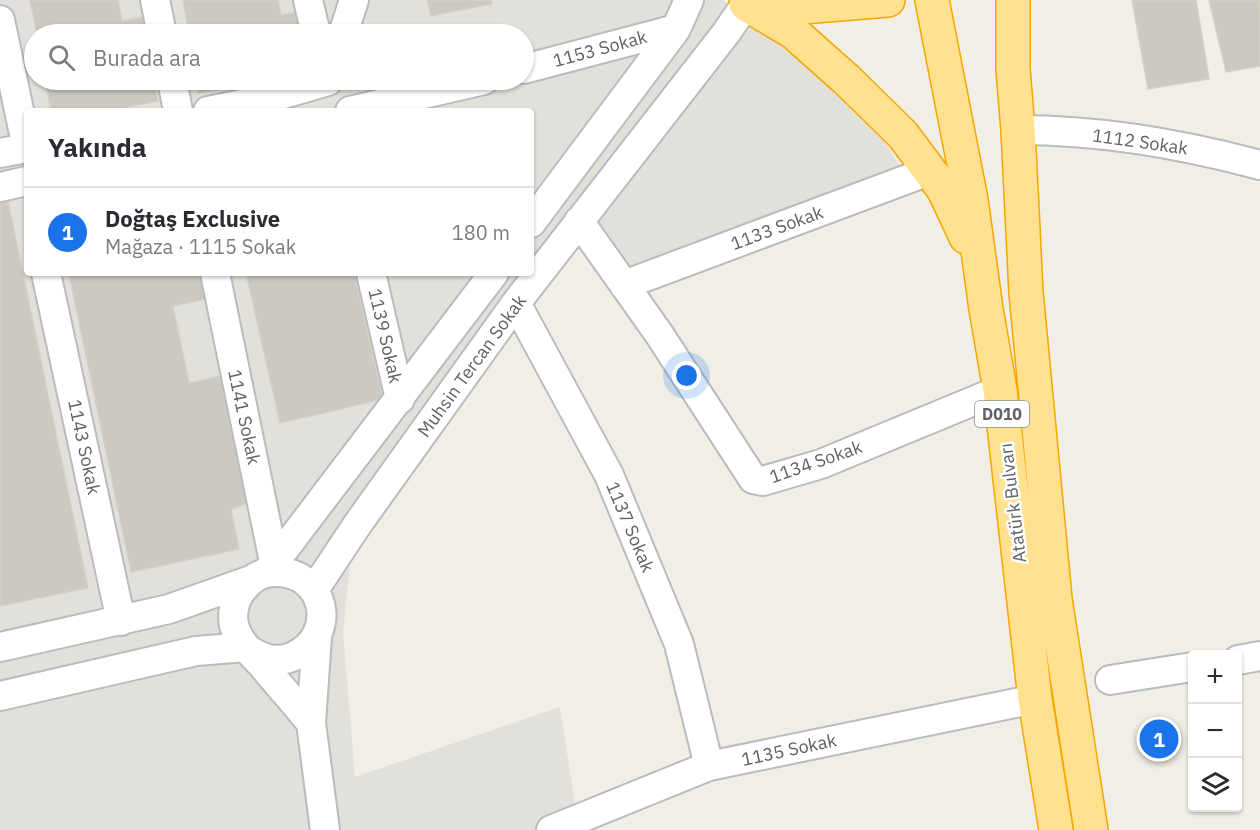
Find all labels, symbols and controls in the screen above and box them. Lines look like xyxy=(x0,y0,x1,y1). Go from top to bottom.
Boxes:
search box xyxy=(24,24,534,90)
street label: 1153 Sokak xyxy=(550,25,650,72)
icon: search xyxy=(45,41,78,74)
text: Burada ara xyxy=(93,43,201,72)
street label: 1112 Sokak xyxy=(1091,123,1190,160)
text: Yakında xyxy=(48,130,147,164)
street label: 1133 Sokak xyxy=(728,200,827,255)
text: Doğtaş Exclusive xyxy=(105,204,280,233)
text: 1 xyxy=(62,219,74,246)
text: 180 m xyxy=(452,219,510,246)
text: Mağaza · 1115 Sokak xyxy=(105,233,296,260)
street label: 1139 Sokak xyxy=(363,286,408,386)
street label: Muhsin Tercan Sokak xyxy=(412,290,531,441)
your location xyxy=(672,361,701,390)
street label: 1141 Sokak xyxy=(223,367,266,467)
street label: 1143 Sokak xyxy=(63,397,106,497)
road number: D010 xyxy=(975,401,1029,427)
street label: 1134 Sokak xyxy=(766,435,866,488)
street label: Atatürk Bulvarı xyxy=(994,442,1031,564)
street label: 1137 Sokak xyxy=(601,478,660,576)
map controls xyxy=(1188,650,1242,812)
button: + xyxy=(1188,650,1242,704)
button: − xyxy=(1188,704,1242,758)
pin: 1 xyxy=(1140,716,1178,762)
street label: 1135 Sokak xyxy=(739,728,839,771)
button: layers xyxy=(1188,758,1242,812)

